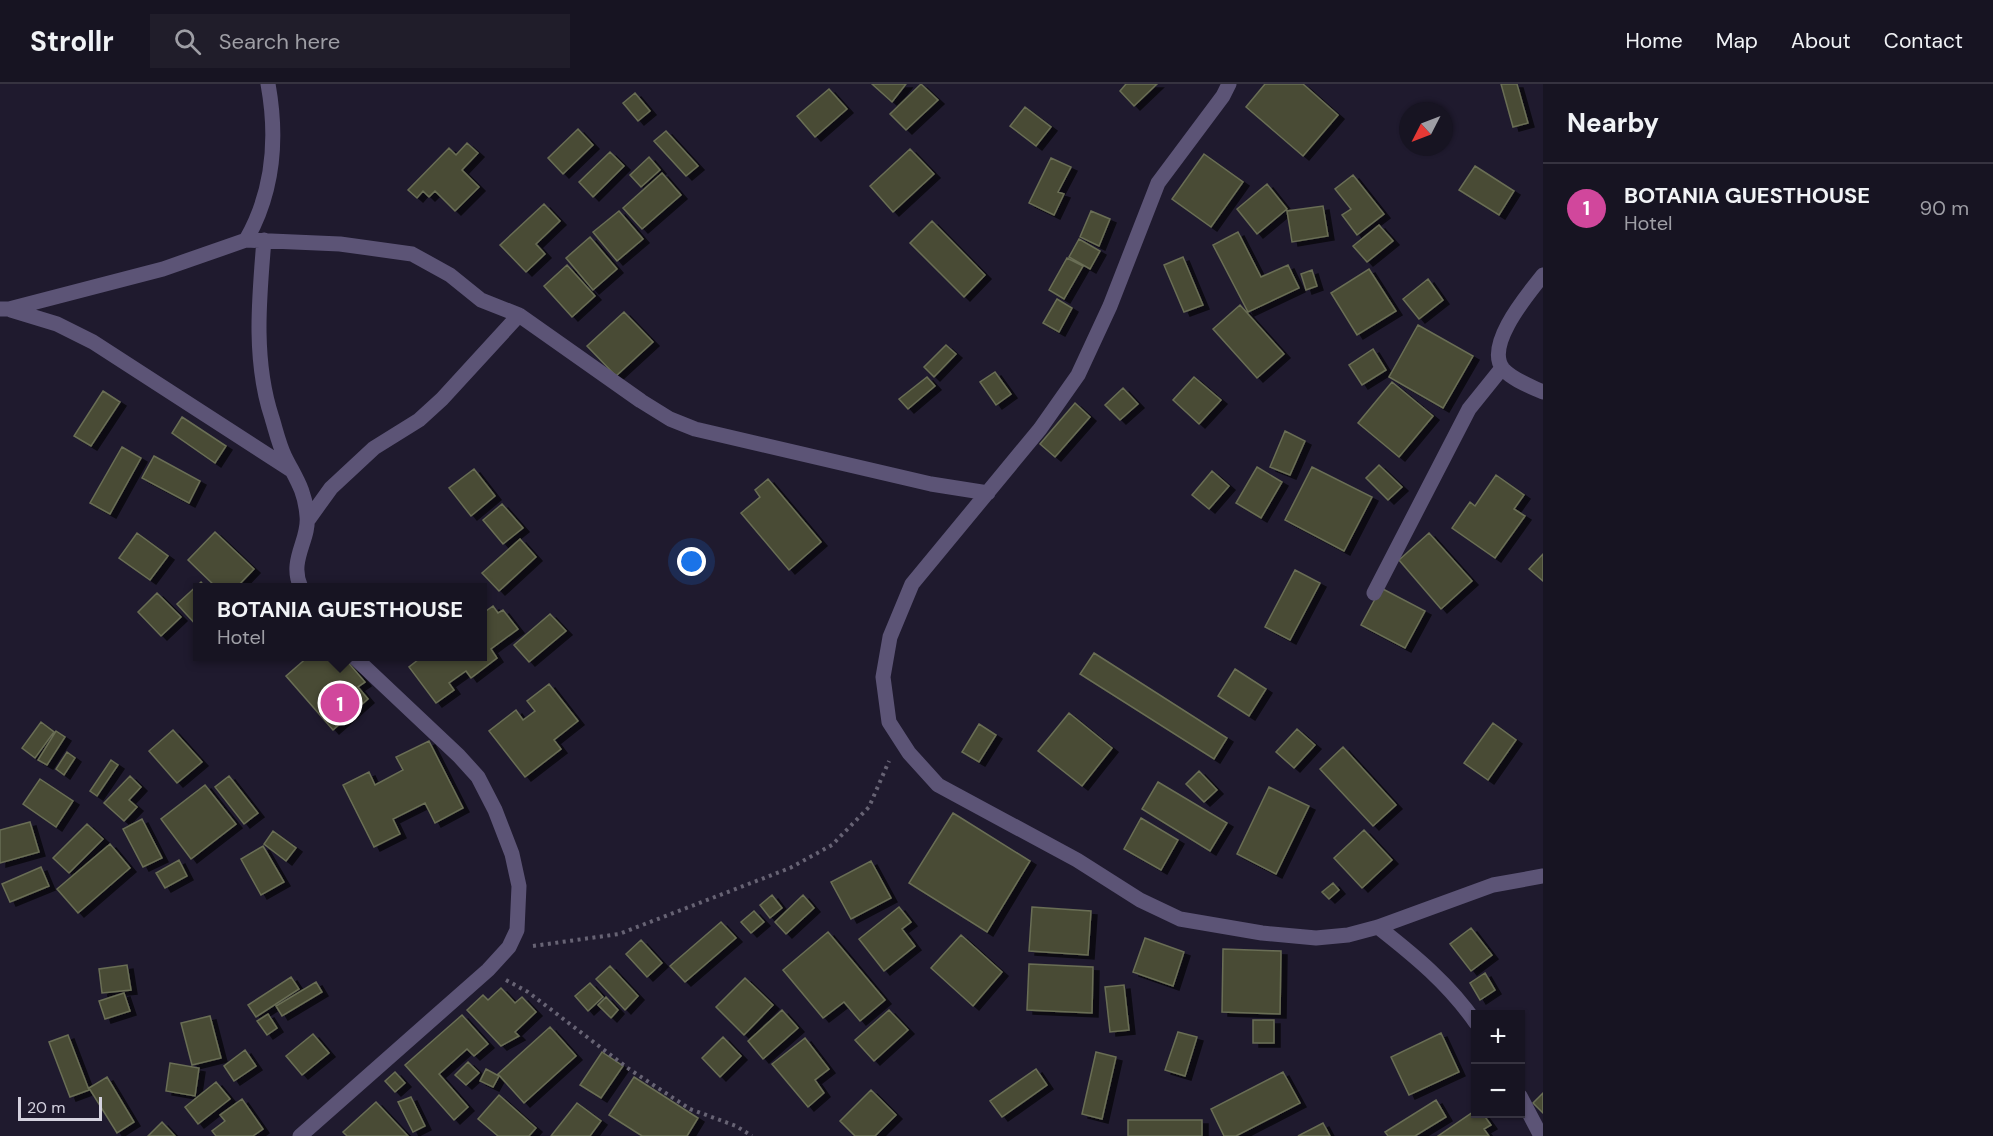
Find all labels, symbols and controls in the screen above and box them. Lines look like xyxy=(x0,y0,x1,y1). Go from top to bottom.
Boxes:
search box xyxy=(150,14,570,68)
text: Strollr xyxy=(30,23,114,60)
icon: search xyxy=(171,25,204,58)
text: Search here xyxy=(219,27,340,56)
text: Home xyxy=(1625,27,1683,55)
text: Map xyxy=(1716,27,1758,55)
text: About xyxy=(1791,27,1851,55)
text: Contact xyxy=(1884,27,1963,55)
north arrow xyxy=(1399,102,1453,156)
text: Nearby xyxy=(1567,106,1659,140)
text: BOTANIA GUESTHOUSE xyxy=(1624,181,1870,210)
text: 1 xyxy=(1583,195,1590,221)
text: 90 m xyxy=(1920,195,1969,221)
text: Hotel xyxy=(1624,210,1672,236)
your location xyxy=(677,547,706,576)
popup xyxy=(193,583,487,661)
text: BOTANIA GUESTHOUSE xyxy=(217,595,463,624)
text: Hotel xyxy=(217,624,265,650)
pin: 1 xyxy=(320,680,360,726)
map controls xyxy=(1471,1010,1525,1118)
button: + xyxy=(1471,1010,1525,1064)
button: − xyxy=(1471,1064,1525,1118)
scale bar xyxy=(18,1094,102,1122)
text: 20 m xyxy=(27,1097,66,1118)

